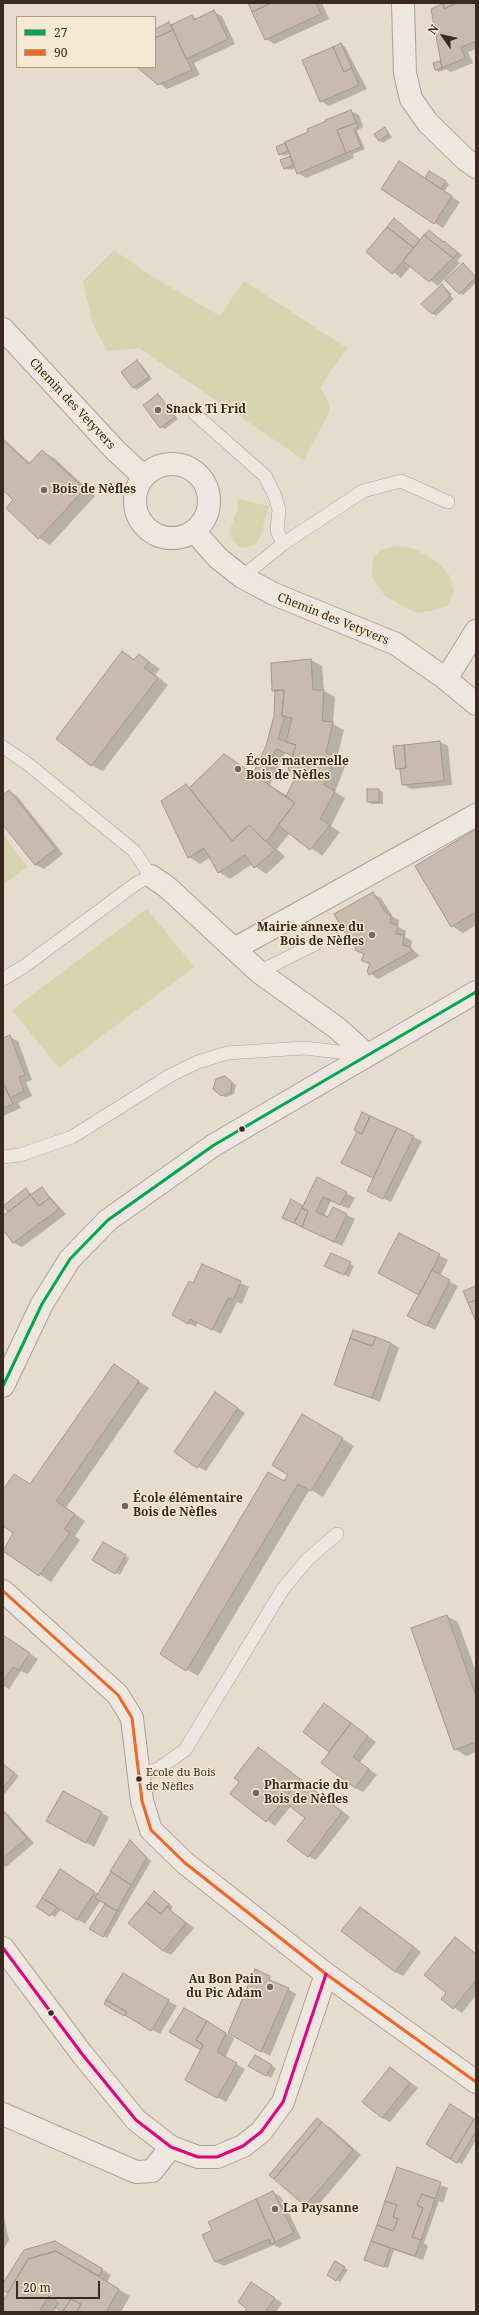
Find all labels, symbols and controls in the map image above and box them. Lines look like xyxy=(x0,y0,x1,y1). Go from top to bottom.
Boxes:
legend xyxy=(16,16,156,68)
north arrow xyxy=(423,16,463,56)
text: N xyxy=(424,21,441,37)
text: 27 xyxy=(54,24,67,41)
text: 90 xyxy=(54,44,67,61)
street label: Chemin des Vetyvers xyxy=(26,356,118,452)
place label: Snack Ti Frid xyxy=(166,403,246,417)
marker: Snack Ti Frid xyxy=(153,405,163,415)
place label: Bois de Nèfles xyxy=(52,483,136,497)
marker: Bois de Nèfles xyxy=(39,485,49,495)
street label: Chemin des Vetyvers xyxy=(275,590,391,648)
place label: École maternelle Bois de Nèfles xyxy=(246,755,349,783)
marker: École maternelle Bois de Nèfles xyxy=(233,764,243,774)
place label: Mairie annexe du Bois de Nèfles xyxy=(257,921,364,949)
marker: Mairie annexe du Bois de Nèfles xyxy=(367,930,377,940)
unlabelled marker xyxy=(237,1124,247,1134)
place label: École élémentaire Bois de Nèfles xyxy=(133,1492,243,1520)
marker: École élémentaire Bois de Nèfles xyxy=(120,1501,130,1511)
place label: Ecole du Bois de Nèfles xyxy=(146,1766,215,1792)
marker: Ecole du Bois de Nèfles xyxy=(134,1774,144,1784)
place label: Pharmacie du Bois de Nèfles xyxy=(264,1779,348,1807)
marker: Pharmacie du Bois de Nèfles xyxy=(251,1788,261,1798)
place label: Au Bon Pain du Pic Adam xyxy=(186,1973,262,2001)
marker: Au Bon Pain du Pic Adam xyxy=(265,1982,275,1992)
unlabelled marker xyxy=(46,2008,56,2018)
place label: La Paysanne xyxy=(283,2202,359,2216)
marker: La Paysanne xyxy=(270,2204,280,2214)
scale bar xyxy=(18,2273,102,2299)
text: 20 m xyxy=(23,2279,51,2296)

